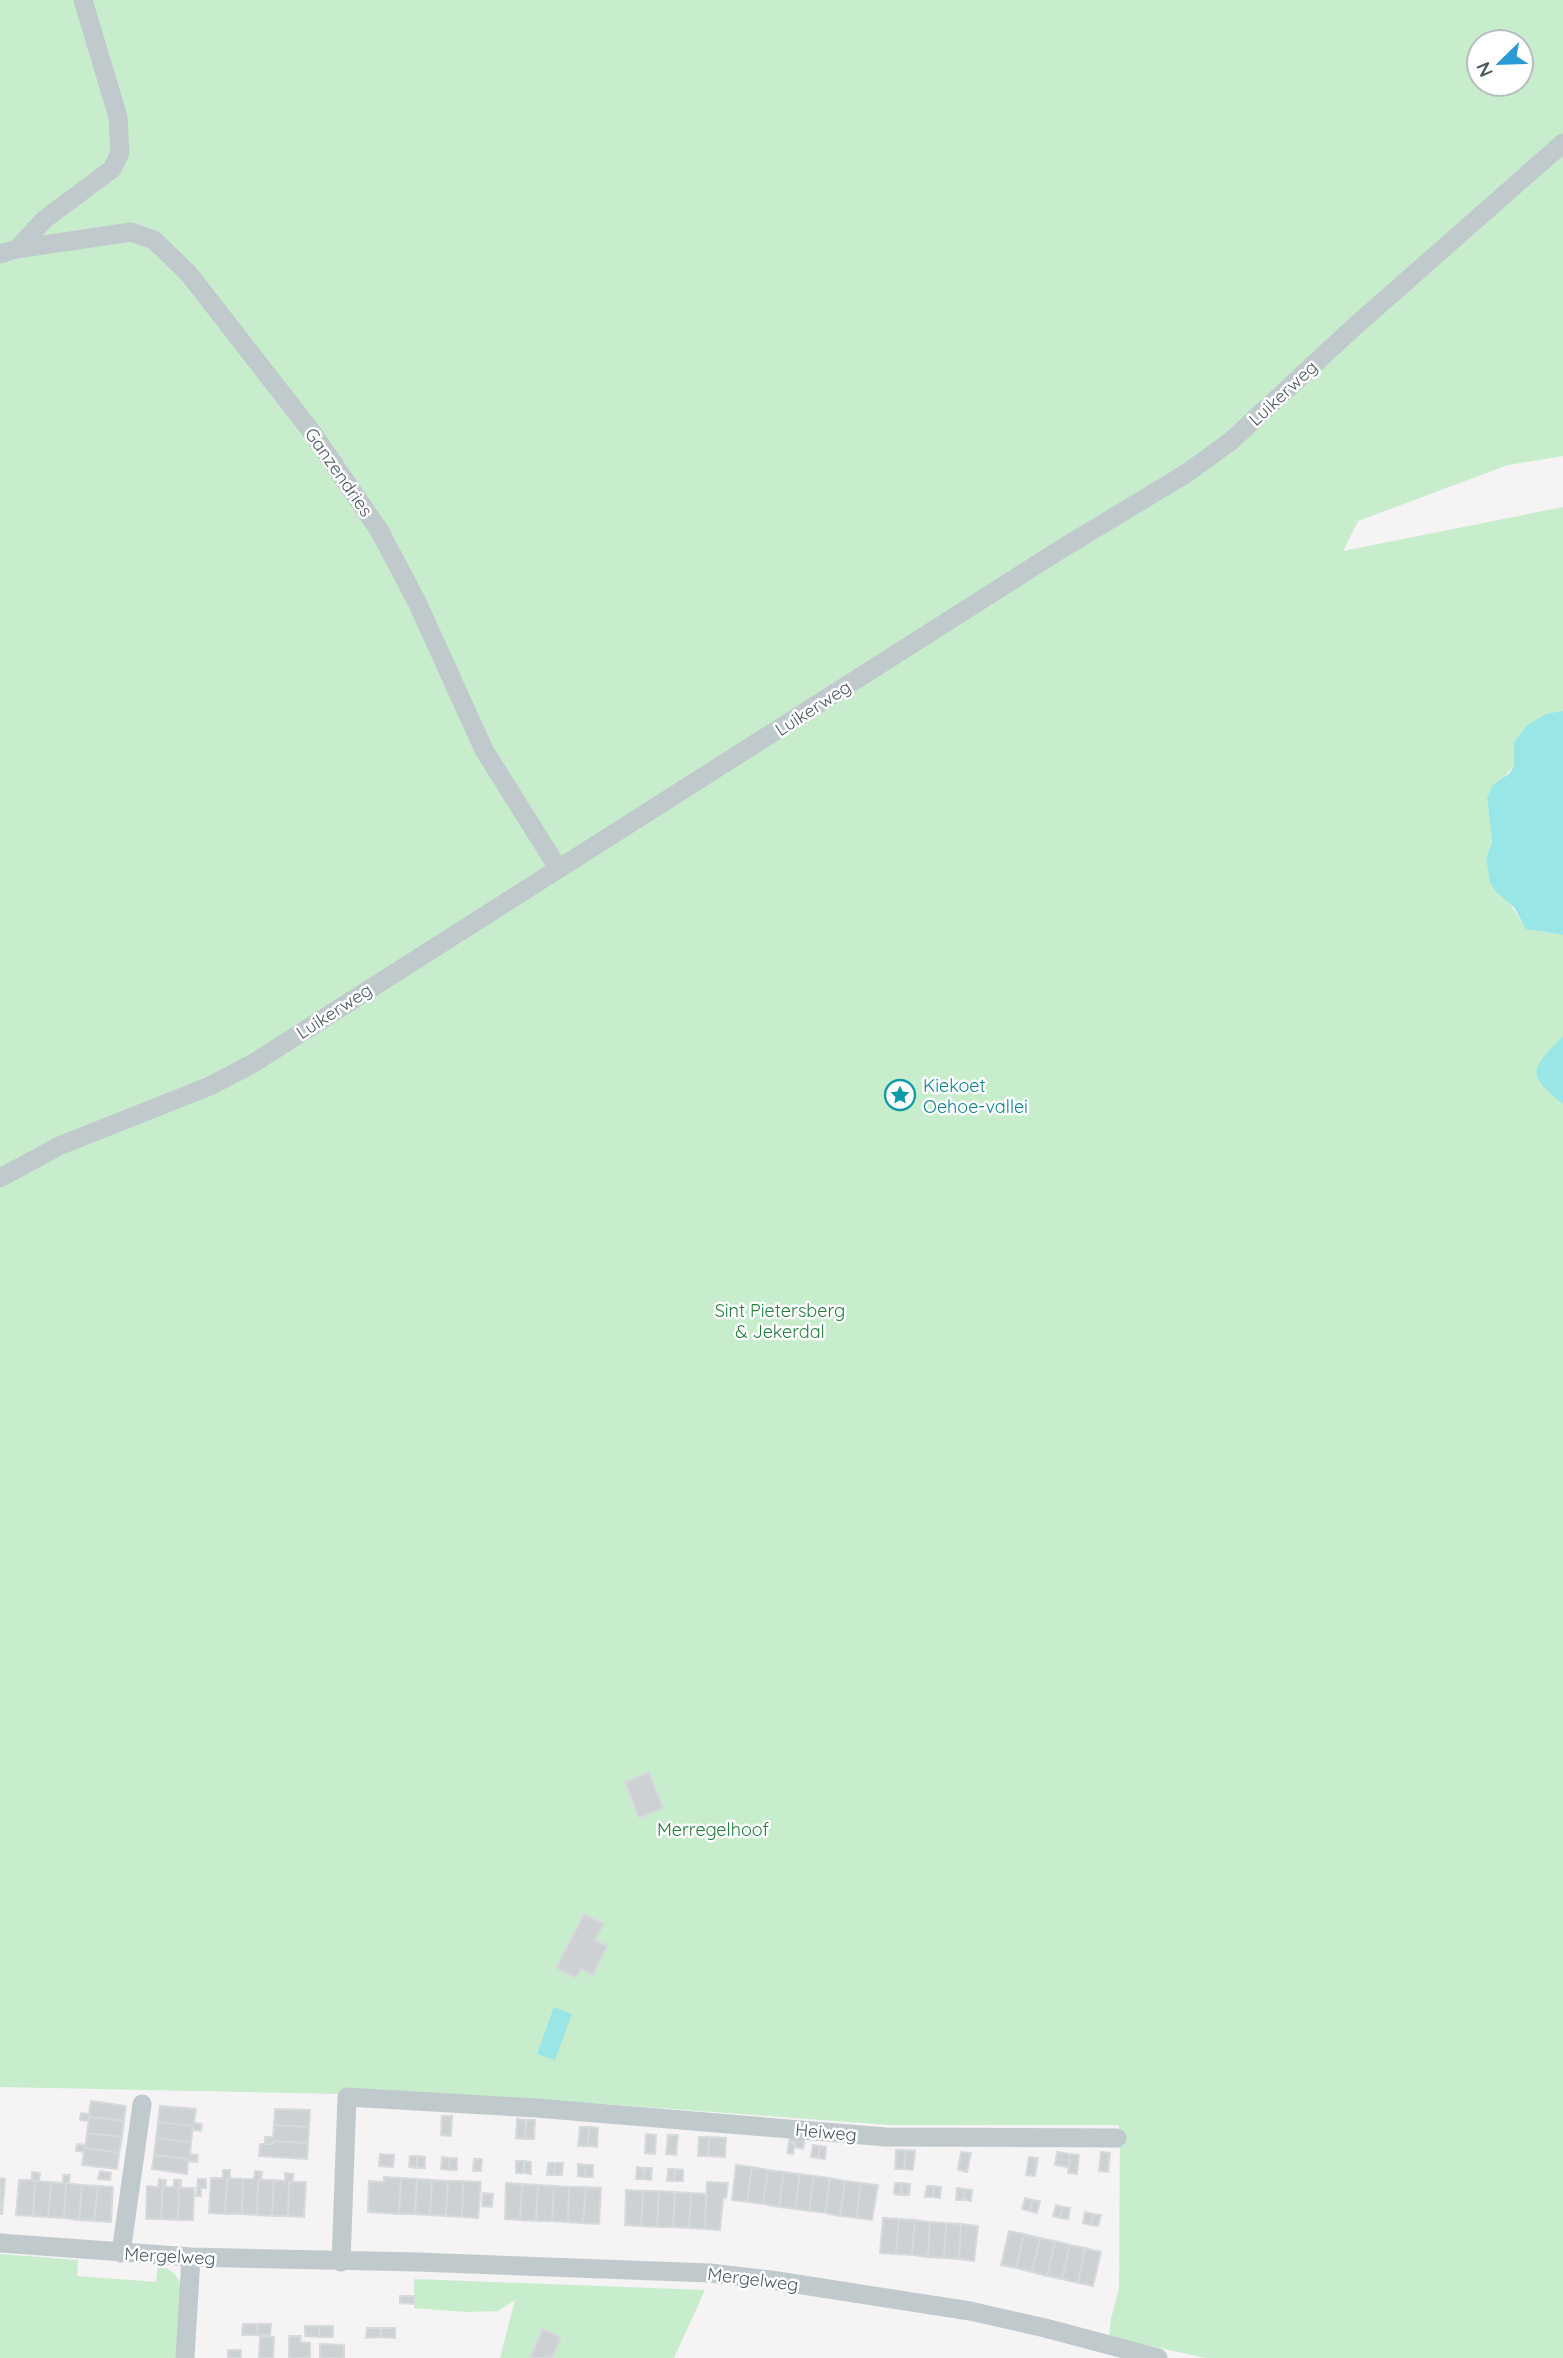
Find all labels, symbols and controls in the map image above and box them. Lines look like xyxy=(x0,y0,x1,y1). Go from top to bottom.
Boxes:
north arrow xyxy=(1465,28,1535,98)
text: N xyxy=(1471,59,1498,81)
street label: Luikerweg xyxy=(1244,355,1322,431)
street label: Ganzendries xyxy=(300,423,378,521)
street label: Luikerweg xyxy=(771,675,855,741)
street label: Luikerweg xyxy=(292,978,376,1044)
place label: Kiekoet Oehoe-vallei xyxy=(923,1074,1028,1118)
place icon: Kiekoet Oehoe-vallei xyxy=(883,1078,917,1112)
park label: Sint Pietersberg & Jekerdal xyxy=(715,1299,845,1343)
park label: Merregelhoof xyxy=(657,1818,770,1841)
street label: Heiweg xyxy=(794,2118,858,2146)
street label: Mergelweg xyxy=(124,2242,216,2270)
street label: Mergelweg xyxy=(706,2262,800,2296)

